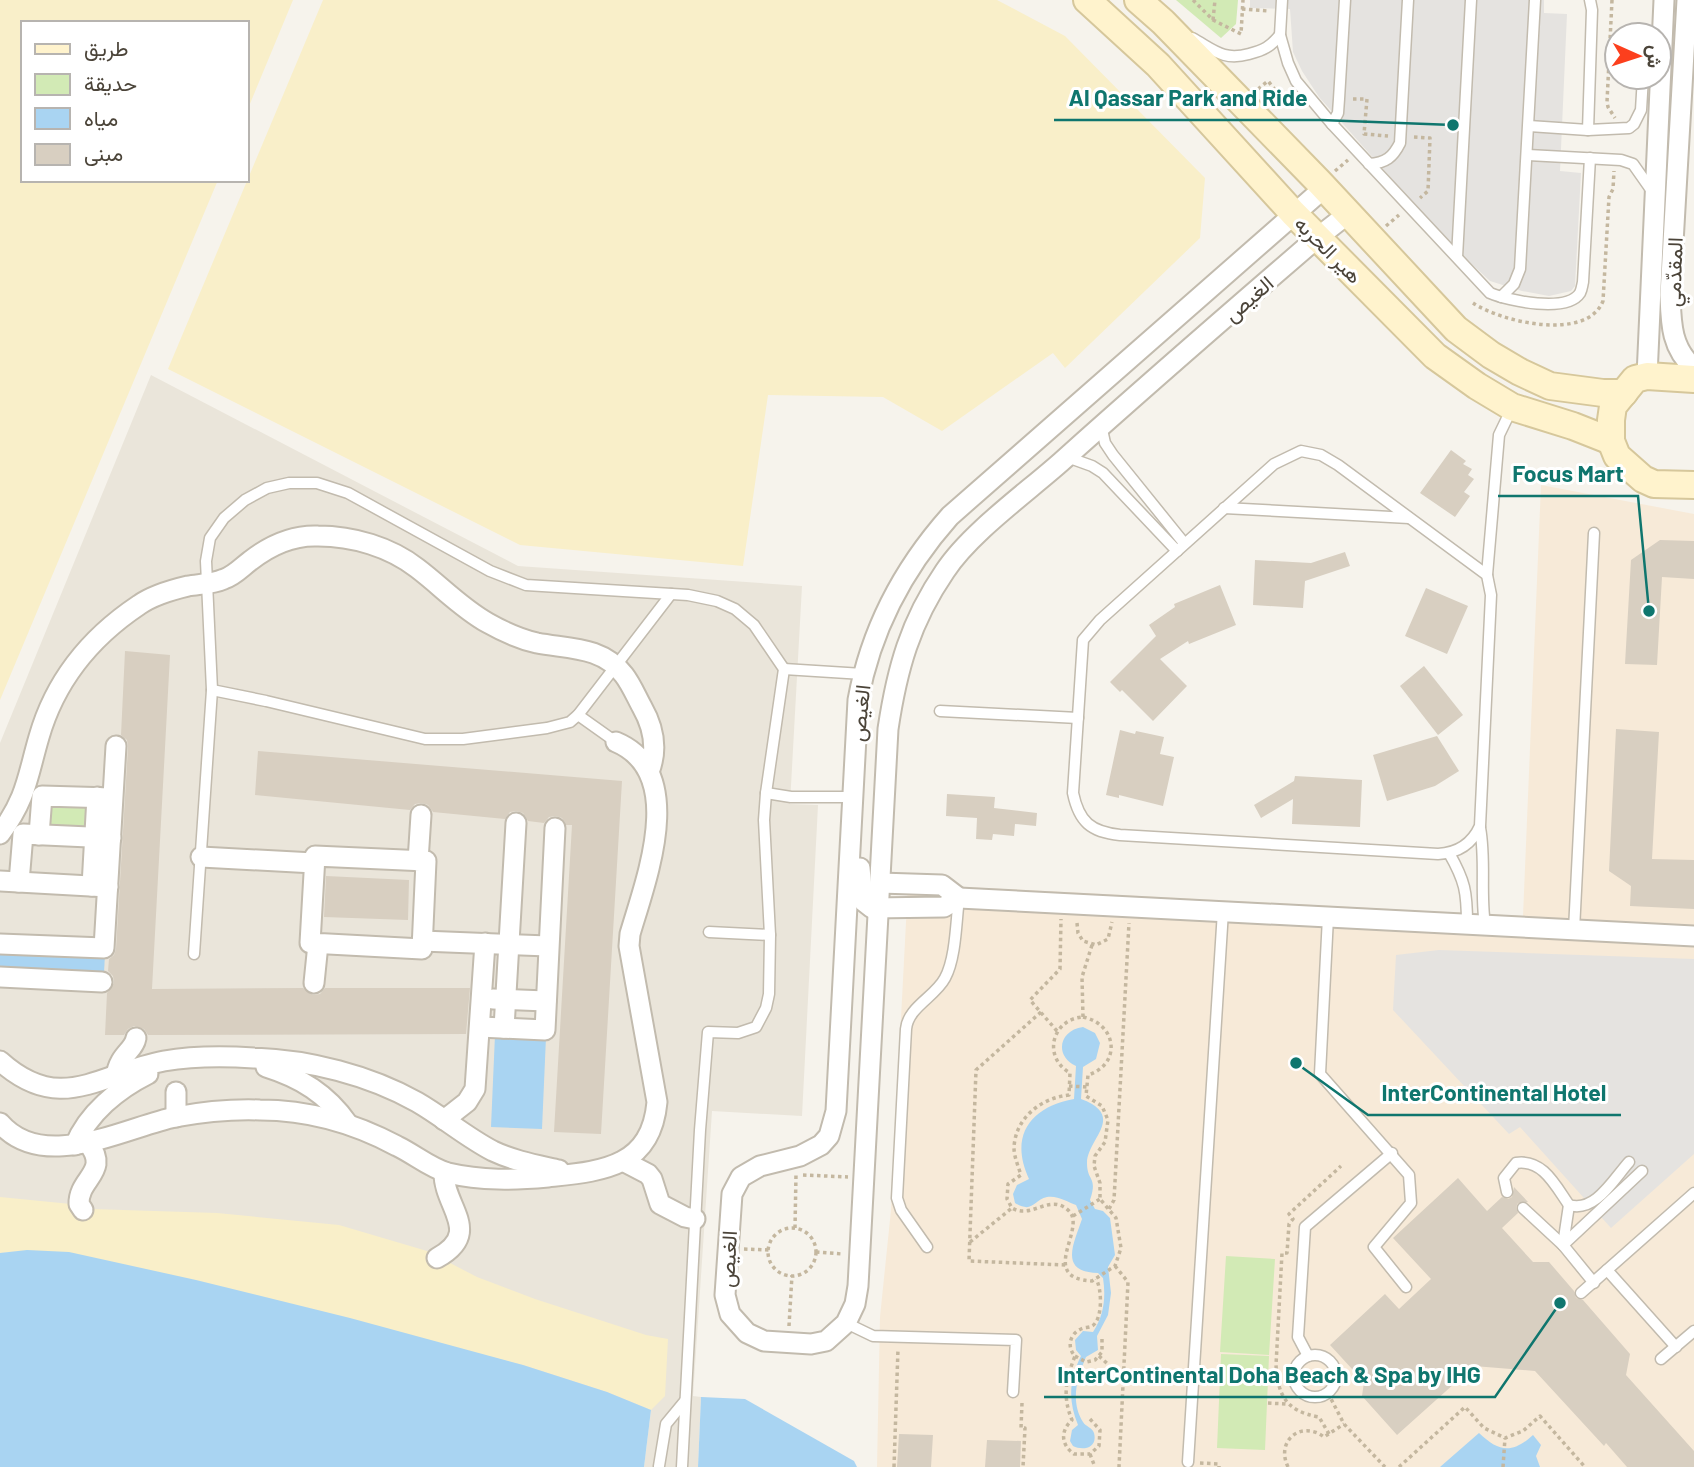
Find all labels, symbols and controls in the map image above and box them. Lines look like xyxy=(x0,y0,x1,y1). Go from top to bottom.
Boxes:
legend xyxy=(21,21,248,182)
north arrow xyxy=(1603,21,1673,91)
text: طريق xyxy=(84,35,129,62)
text: ش xyxy=(1642,45,1668,69)
text: حديقة xyxy=(84,70,137,96)
callout: Al Qassar Park and Ride xyxy=(1054,76,1321,120)
text: Al Qassar Park and Ride xyxy=(1068,83,1308,111)
text: مياه xyxy=(84,105,118,131)
text: مبنى xyxy=(84,140,123,166)
street label: هير الحربه xyxy=(1289,210,1368,289)
street label: المقدّمي xyxy=(1659,237,1693,308)
street label: الغيص xyxy=(1218,270,1278,327)
callout: Focus Mart xyxy=(1498,452,1638,496)
text: Focus Mart xyxy=(1512,459,1624,487)
street label: الغيص xyxy=(844,683,875,743)
callout: InterContinental Hotel xyxy=(1368,1071,1621,1115)
text: InterContinental Hotel xyxy=(1382,1078,1606,1106)
street label: الغيص xyxy=(713,1230,742,1288)
callout: InterContinental Doha Beach & Spa by IHG xyxy=(1044,1353,1495,1397)
text: InterContinental Doha Beach & Spa by IHG xyxy=(1057,1360,1481,1388)

